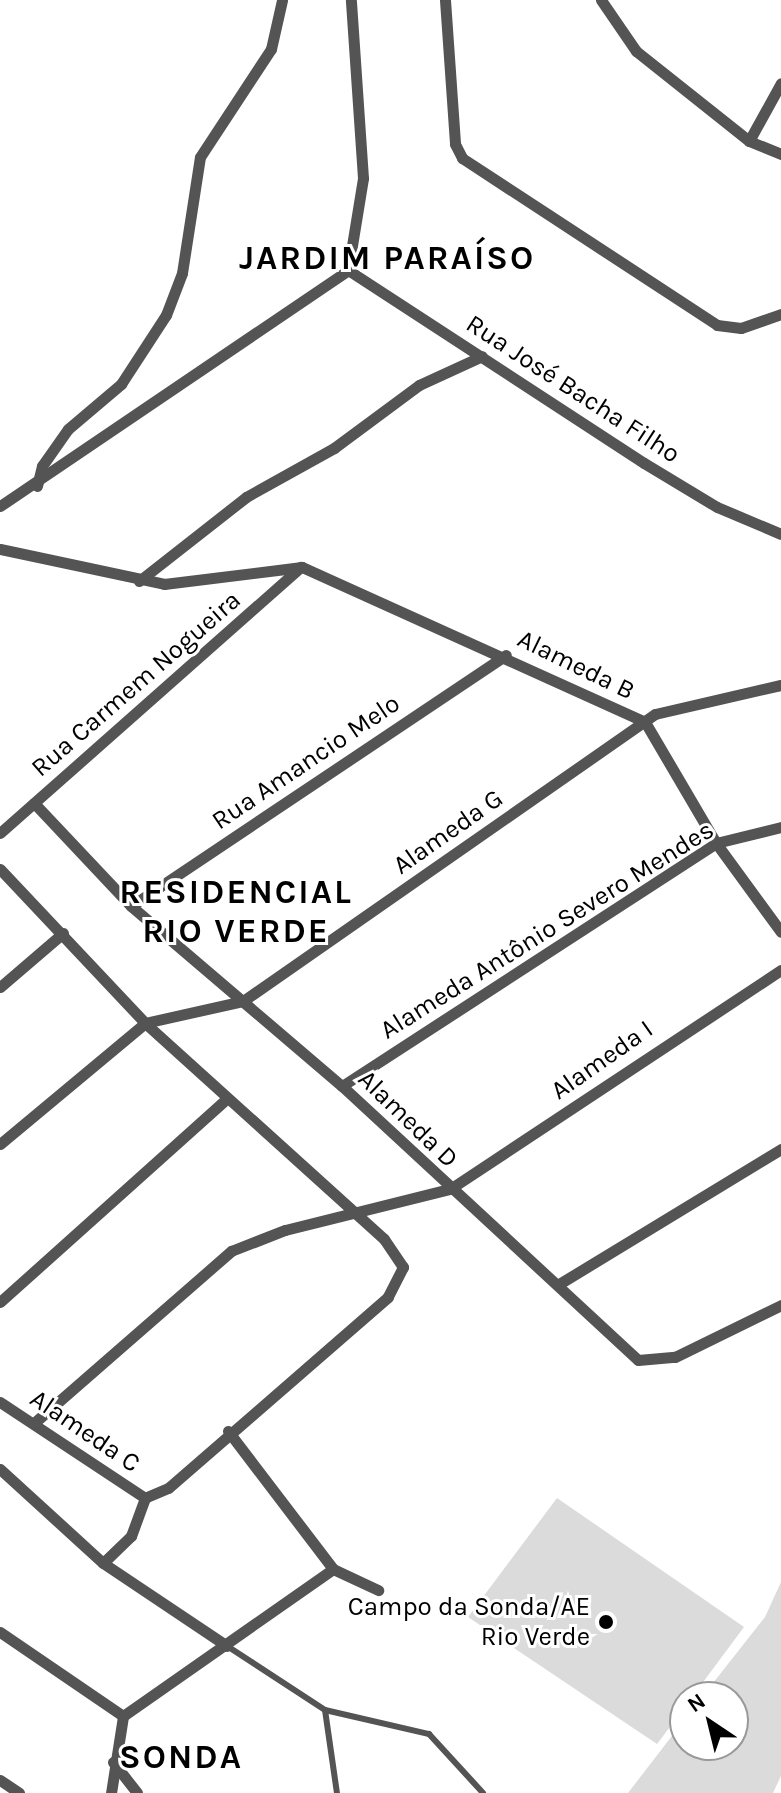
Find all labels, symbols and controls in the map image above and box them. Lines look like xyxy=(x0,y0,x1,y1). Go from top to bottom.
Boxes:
district label: JARDIM PARAÍSO xyxy=(239,239,535,279)
street label: Rua José Bacha Filho xyxy=(460,308,686,470)
street label: Rua Carmem Nogueira xyxy=(25,585,247,783)
street label: Alameda B xyxy=(512,623,640,707)
street label: Rua Amancio Melo xyxy=(206,688,406,836)
street label: Alameda G xyxy=(387,783,509,881)
street label: Alameda Antônio Severo Mendes xyxy=(375,814,719,1046)
district label: RESIDENCIAL RIO VERDE xyxy=(119,872,353,952)
street label: Alameda I xyxy=(545,1014,659,1106)
street label: Alameda D xyxy=(351,1064,465,1174)
street label: Alameda C xyxy=(24,1383,146,1479)
place label: Campo da Sonda/AE Rio Verde xyxy=(348,1591,590,1652)
marker: Campo da Sonda/AE Rio Verde xyxy=(597,1613,615,1631)
north arrow xyxy=(669,1681,749,1761)
text: N xyxy=(682,1688,710,1718)
district label: SONDA xyxy=(119,1738,243,1778)

